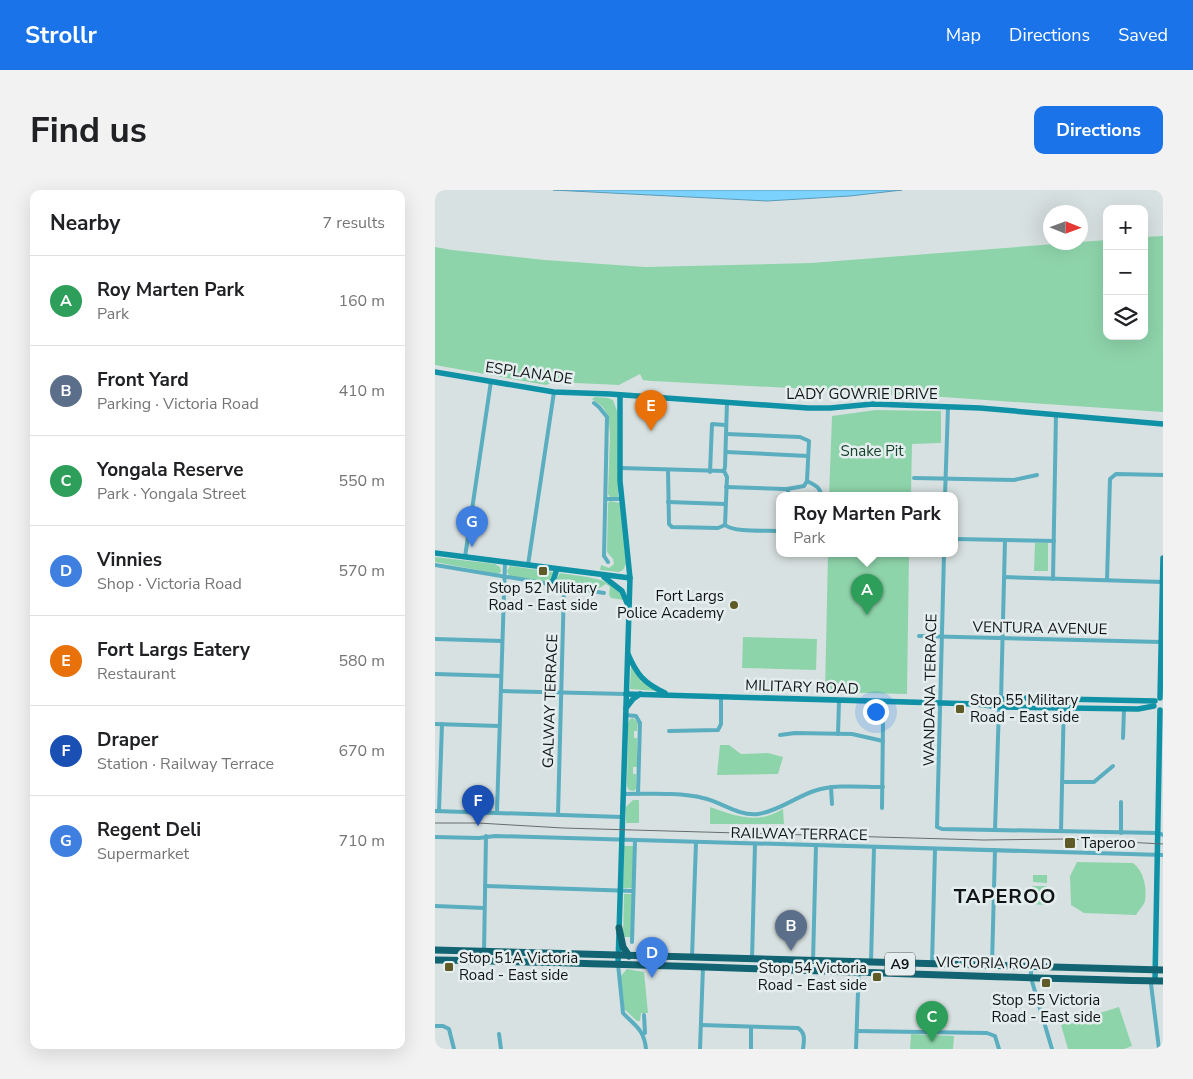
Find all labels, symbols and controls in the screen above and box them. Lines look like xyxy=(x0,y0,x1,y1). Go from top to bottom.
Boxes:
text: Strollr xyxy=(25,19,97,51)
text: Map xyxy=(946,23,981,47)
text: Directions xyxy=(1009,23,1090,47)
text: Saved xyxy=(1118,23,1168,47)
button: Directions xyxy=(1034,106,1163,154)
text: Find us xyxy=(30,107,147,154)
north arrow xyxy=(1043,205,1088,250)
map controls xyxy=(1103,205,1148,340)
button: + xyxy=(1103,205,1148,250)
text: Nearby xyxy=(50,209,120,237)
text: 7 results xyxy=(323,212,385,234)
button: − xyxy=(1103,250,1148,295)
text: Roy Marten Park xyxy=(97,277,244,303)
text: A xyxy=(60,290,72,312)
text: 160 m xyxy=(338,290,385,312)
button: layers xyxy=(1103,295,1148,340)
text: Park xyxy=(97,303,129,325)
street label: ESPLANADE xyxy=(484,357,574,389)
text: Front Yard xyxy=(97,367,189,393)
text: B xyxy=(60,380,72,402)
text: 410 m xyxy=(338,380,385,402)
street label: LADY GOWRIE DRIVE xyxy=(786,384,938,404)
pin: E xyxy=(635,390,667,431)
text: Parking · Victoria Road xyxy=(97,393,259,415)
park label: Snake Pit xyxy=(840,441,904,461)
text: Yongala Reserve xyxy=(97,457,243,483)
text: C xyxy=(61,470,71,492)
text: 550 m xyxy=(338,470,385,492)
text: Park · Yongala Street xyxy=(97,483,246,505)
popup xyxy=(776,492,958,557)
text: Roy Marten Park xyxy=(793,501,941,527)
pin: G xyxy=(456,506,488,547)
text: Park xyxy=(793,527,825,549)
text: Vinnies xyxy=(97,547,162,573)
text: D xyxy=(60,560,72,582)
text: 570 m xyxy=(338,560,385,582)
marker: Stop 52 Military Road - East side xyxy=(537,565,549,577)
text: Shop · Victoria Road xyxy=(97,573,242,595)
pin: A xyxy=(851,574,883,615)
place label: Stop 52 Military Road - East side xyxy=(488,578,598,615)
place label: Fort Largs Police Academy xyxy=(617,586,724,623)
marker: Fort Largs Police Academy xyxy=(728,599,740,611)
street label: WANDANA TERRACE xyxy=(919,613,941,767)
street label: VENTURA AVENUE xyxy=(971,617,1108,639)
street label: GALWAY TERRACE xyxy=(538,634,562,768)
text: Fort Largs Eatery xyxy=(97,637,250,663)
text: E xyxy=(61,650,71,672)
text: 580 m xyxy=(338,650,385,672)
text: Restaurant xyxy=(97,663,176,685)
street label: MILITARY ROAD xyxy=(745,675,859,699)
place label: Stop 55 Military Road - East side xyxy=(970,690,1079,727)
your location xyxy=(863,699,889,725)
marker: Stop 55 Military Road - East side xyxy=(954,703,966,715)
text: Draper xyxy=(97,727,158,753)
text: F xyxy=(62,740,71,762)
text: 670 m xyxy=(338,740,385,762)
text: Station · Railway Terrace xyxy=(97,753,274,775)
pin: F xyxy=(462,785,494,826)
text: Regent Deli xyxy=(97,817,201,843)
street label: RAILWAY TERRACE xyxy=(730,823,868,845)
text: G xyxy=(60,830,72,852)
text: 710 m xyxy=(338,830,385,852)
place label: Taperoo xyxy=(1081,833,1136,853)
marker: Taperoo xyxy=(1063,836,1077,850)
text: Supermarket xyxy=(97,843,189,865)
district label: TAPEROO xyxy=(954,883,1056,910)
pin: B xyxy=(775,910,807,951)
pin: D xyxy=(636,937,668,978)
place label: Stop 51A Victoria Road - East side xyxy=(459,948,578,985)
road number: A9 xyxy=(885,952,915,976)
street label: VICTORIA ROAD xyxy=(935,952,1052,974)
place label: Stop 54 Victoria Road - East side xyxy=(758,958,867,995)
marker: Stop 51A Victoria Road - East side xyxy=(443,961,455,973)
marker: Stop 54 Victoria Road - East side xyxy=(871,971,883,983)
marker: Stop 55 Victoria Road - East side xyxy=(1040,977,1052,989)
place label: Stop 55 Victoria Road - East side xyxy=(991,990,1101,1027)
pin: C xyxy=(916,1001,948,1042)

